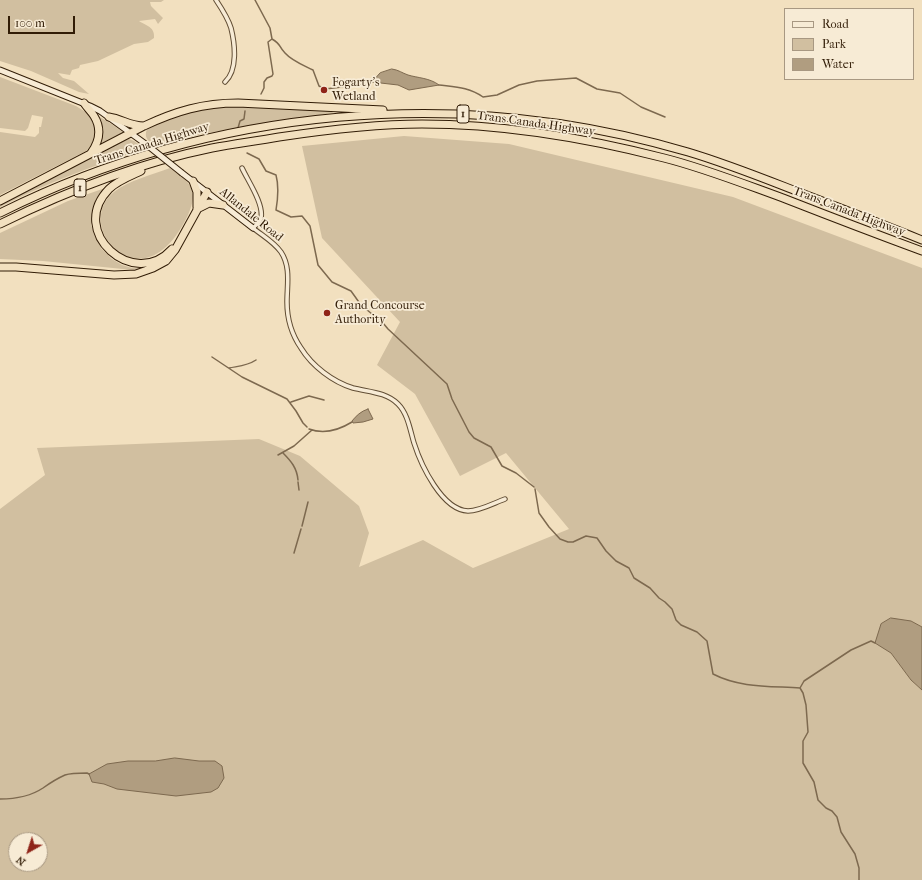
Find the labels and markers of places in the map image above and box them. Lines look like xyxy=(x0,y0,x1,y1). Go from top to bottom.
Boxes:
place label: Fogarty's Wetland xyxy=(332,76,379,104)
marker: Fogarty's Wetland xyxy=(319,85,329,95)
place label: Grand Concourse Authority xyxy=(335,299,425,327)
marker: Grand Concourse Authority xyxy=(322,308,332,318)

